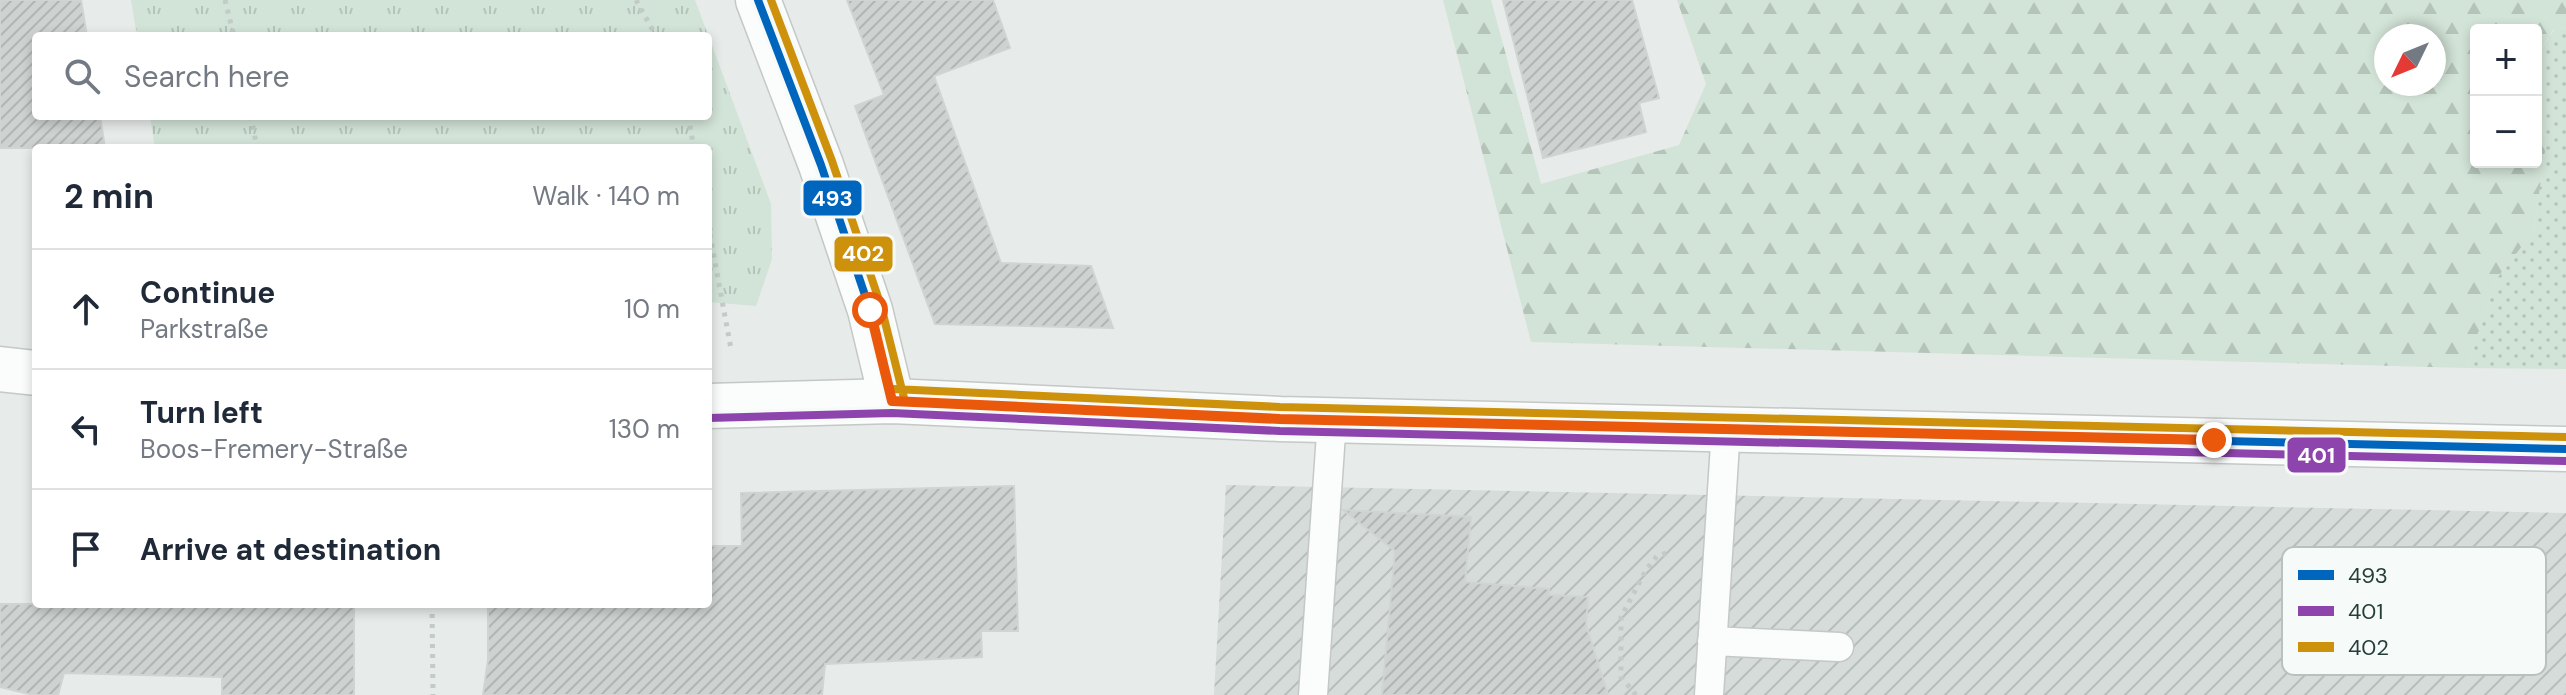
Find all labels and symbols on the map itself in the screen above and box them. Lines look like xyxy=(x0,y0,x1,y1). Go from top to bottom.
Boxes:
north arrow xyxy=(2374,24,2446,96)
line badge: 493 xyxy=(802,179,863,217)
text: 493 xyxy=(811,184,853,213)
line badge: 402 xyxy=(833,235,894,273)
text: 402 xyxy=(842,239,884,268)
route start xyxy=(852,292,888,328)
route end xyxy=(2196,422,2232,458)
line badge: 401 xyxy=(2286,436,2347,474)
text: 401 xyxy=(2297,441,2335,470)
legend xyxy=(2282,547,2546,675)
text: 493 xyxy=(2348,561,2388,590)
text: 401 xyxy=(2348,597,2383,626)
text: 402 xyxy=(2348,633,2389,662)

